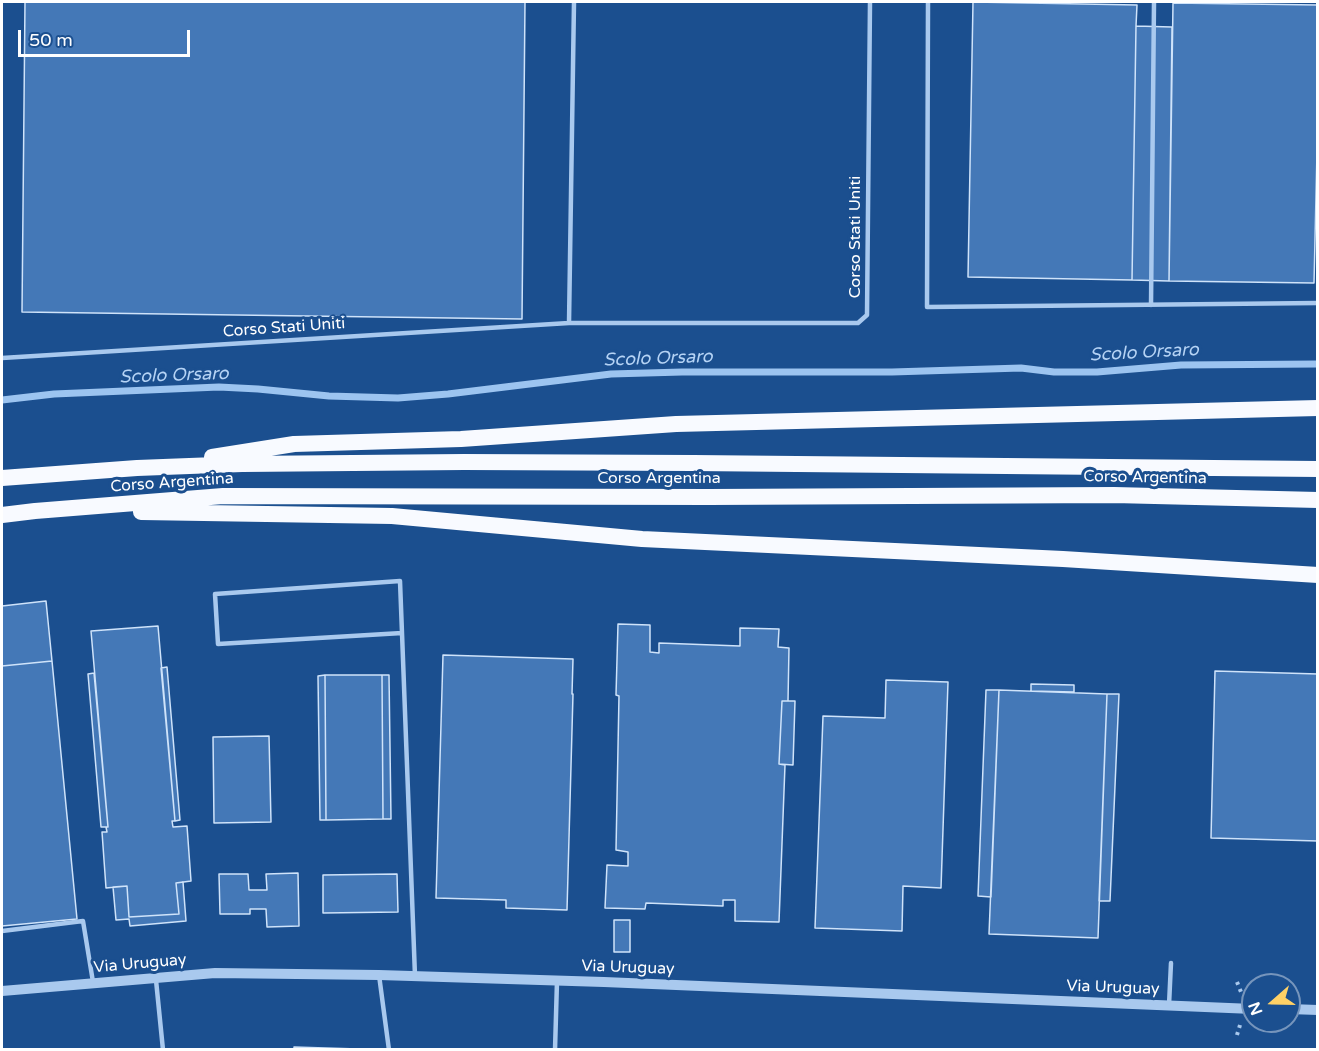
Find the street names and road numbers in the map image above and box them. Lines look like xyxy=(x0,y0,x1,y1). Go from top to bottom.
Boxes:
street label: Corso Stati Uniti xyxy=(846,176,866,298)
street label: Corso Stati Uniti xyxy=(222,314,346,342)
street label: Corso Argentina xyxy=(1083,467,1207,489)
street label: Corso Argentina xyxy=(110,469,234,497)
street label: Corso Argentina xyxy=(597,469,721,489)
street label: Via Uruguay xyxy=(93,950,187,978)
street label: Via Uruguay xyxy=(581,957,675,979)
street label: Via Uruguay xyxy=(1066,977,1160,999)

